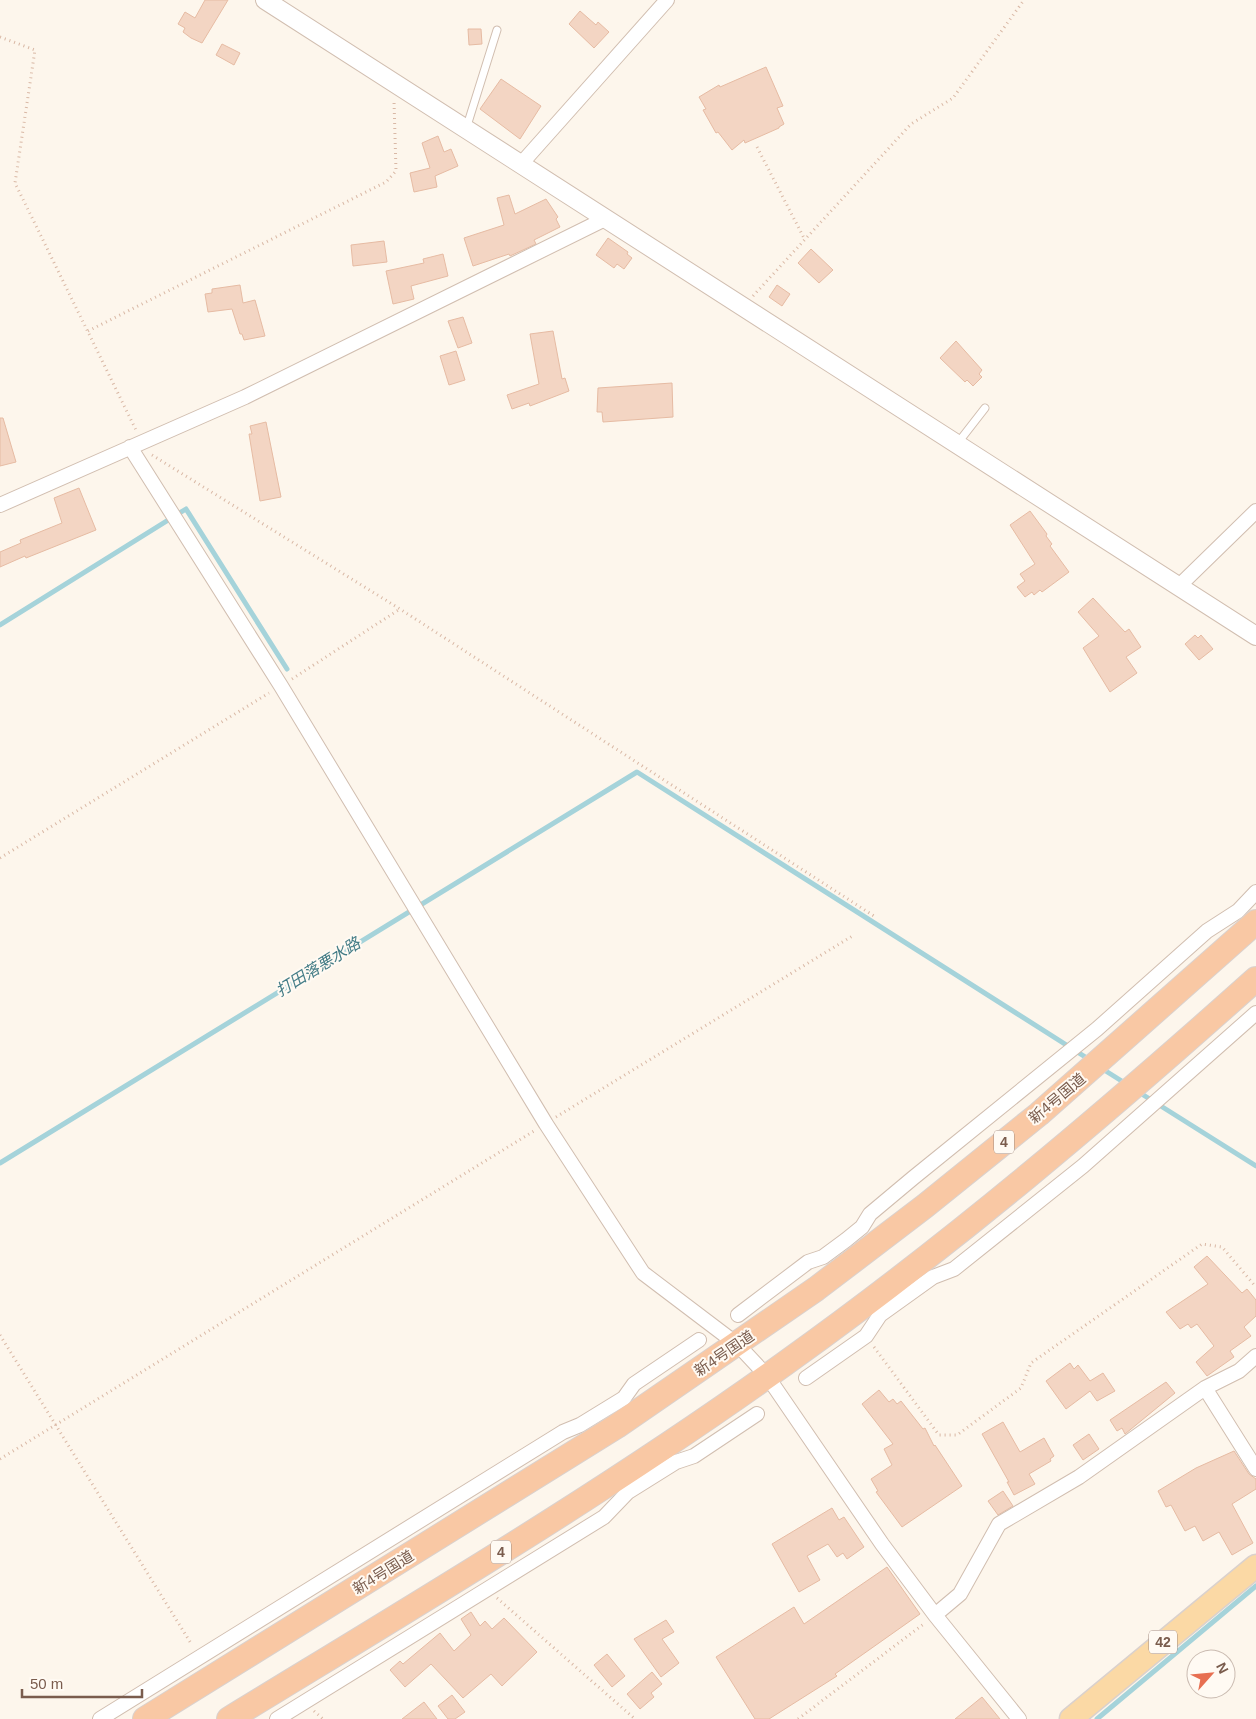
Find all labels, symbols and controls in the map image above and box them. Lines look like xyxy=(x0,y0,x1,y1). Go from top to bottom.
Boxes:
water label: 打田落悪水路 xyxy=(273,933,365,1000)
street label: 新4号国道 xyxy=(1025,1070,1089,1126)
road number: 4 xyxy=(994,1130,1014,1154)
street label: 新4号国道 xyxy=(691,1327,757,1379)
road number: 4 xyxy=(491,1540,511,1564)
street label: 新4号国道 xyxy=(350,1547,416,1597)
road number: 42 xyxy=(1149,1630,1177,1654)
north arrow xyxy=(1186,1649,1236,1699)
text: N xyxy=(1213,1660,1232,1676)
scale bar xyxy=(22,1666,142,1698)
text: 50 m xyxy=(30,1675,63,1692)

